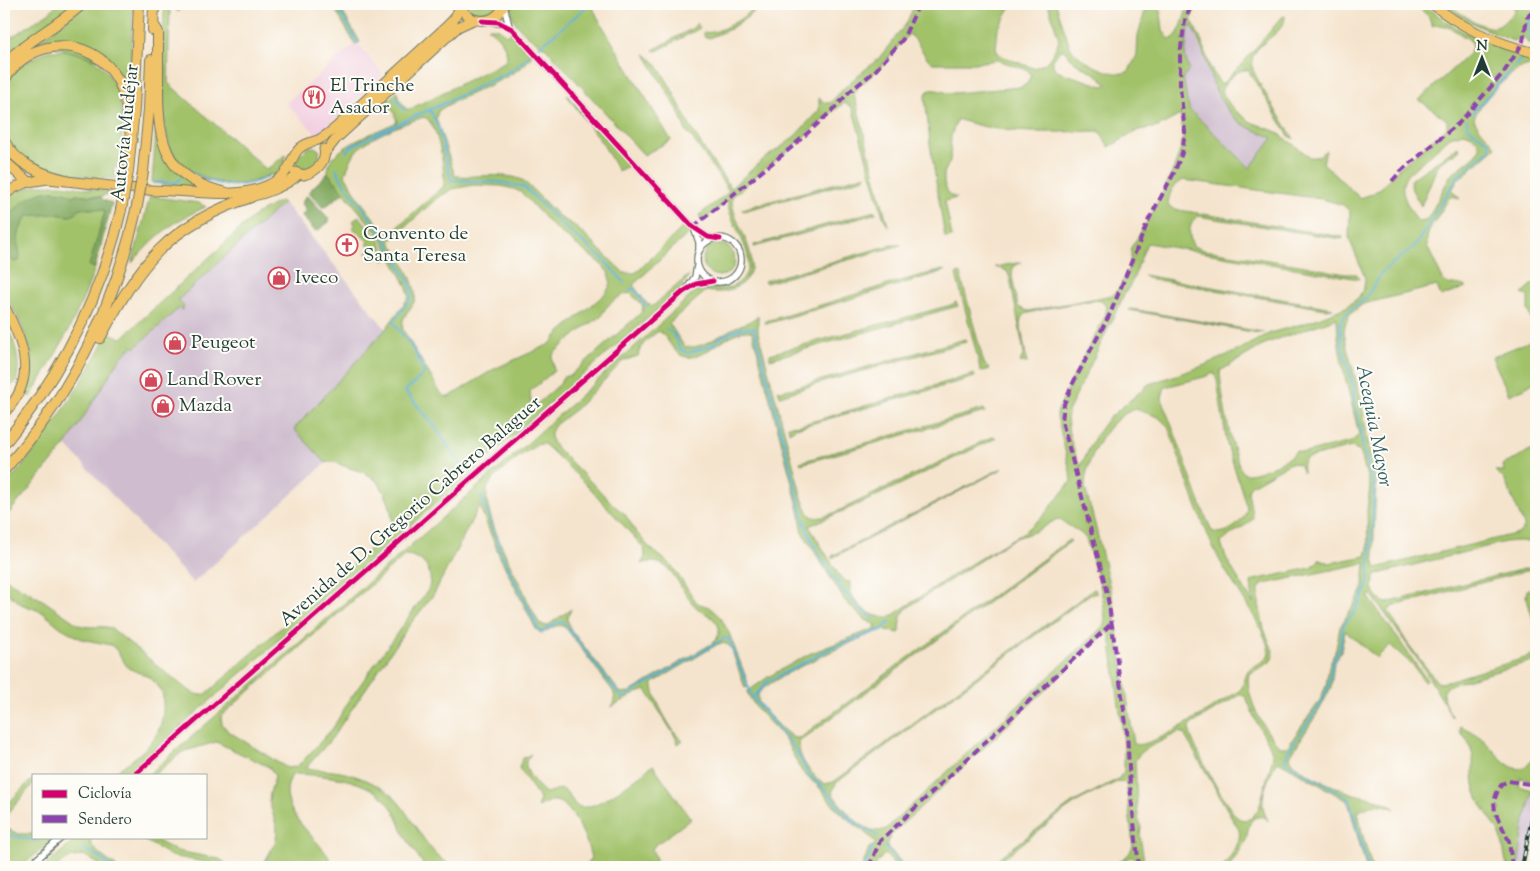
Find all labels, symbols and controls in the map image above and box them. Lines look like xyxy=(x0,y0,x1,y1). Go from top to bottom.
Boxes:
north arrow xyxy=(1458,32,1508,82)
text: N xyxy=(1476,37,1488,57)
street label: Autovía Mudéjar xyxy=(105,63,147,203)
place label: El Trinche Asador xyxy=(330,73,415,122)
restaurant icon: El Trinche Asador xyxy=(302,85,326,109)
place label: Convento de Santa Teresa xyxy=(363,221,469,270)
church icon: Convento de Santa Teresa xyxy=(335,233,359,257)
place label: Iveco xyxy=(295,265,338,292)
shop icon: Iveco xyxy=(267,266,291,290)
place label: Peugeot xyxy=(191,330,256,357)
shop icon: Peugeot xyxy=(163,331,187,355)
water label: Acequia Mayor xyxy=(1347,362,1399,490)
place label: Land Rover xyxy=(167,367,261,394)
shop icon: Land Rover xyxy=(139,368,163,392)
street label: Avenida de D. Gregorio Cabrero Balaguer xyxy=(274,390,548,634)
place label: Mazda xyxy=(179,393,232,420)
shop icon: Mazda xyxy=(151,394,175,418)
legend xyxy=(32,774,208,838)
text: Ciclovía xyxy=(78,784,132,805)
text: Sendero xyxy=(78,810,132,831)

